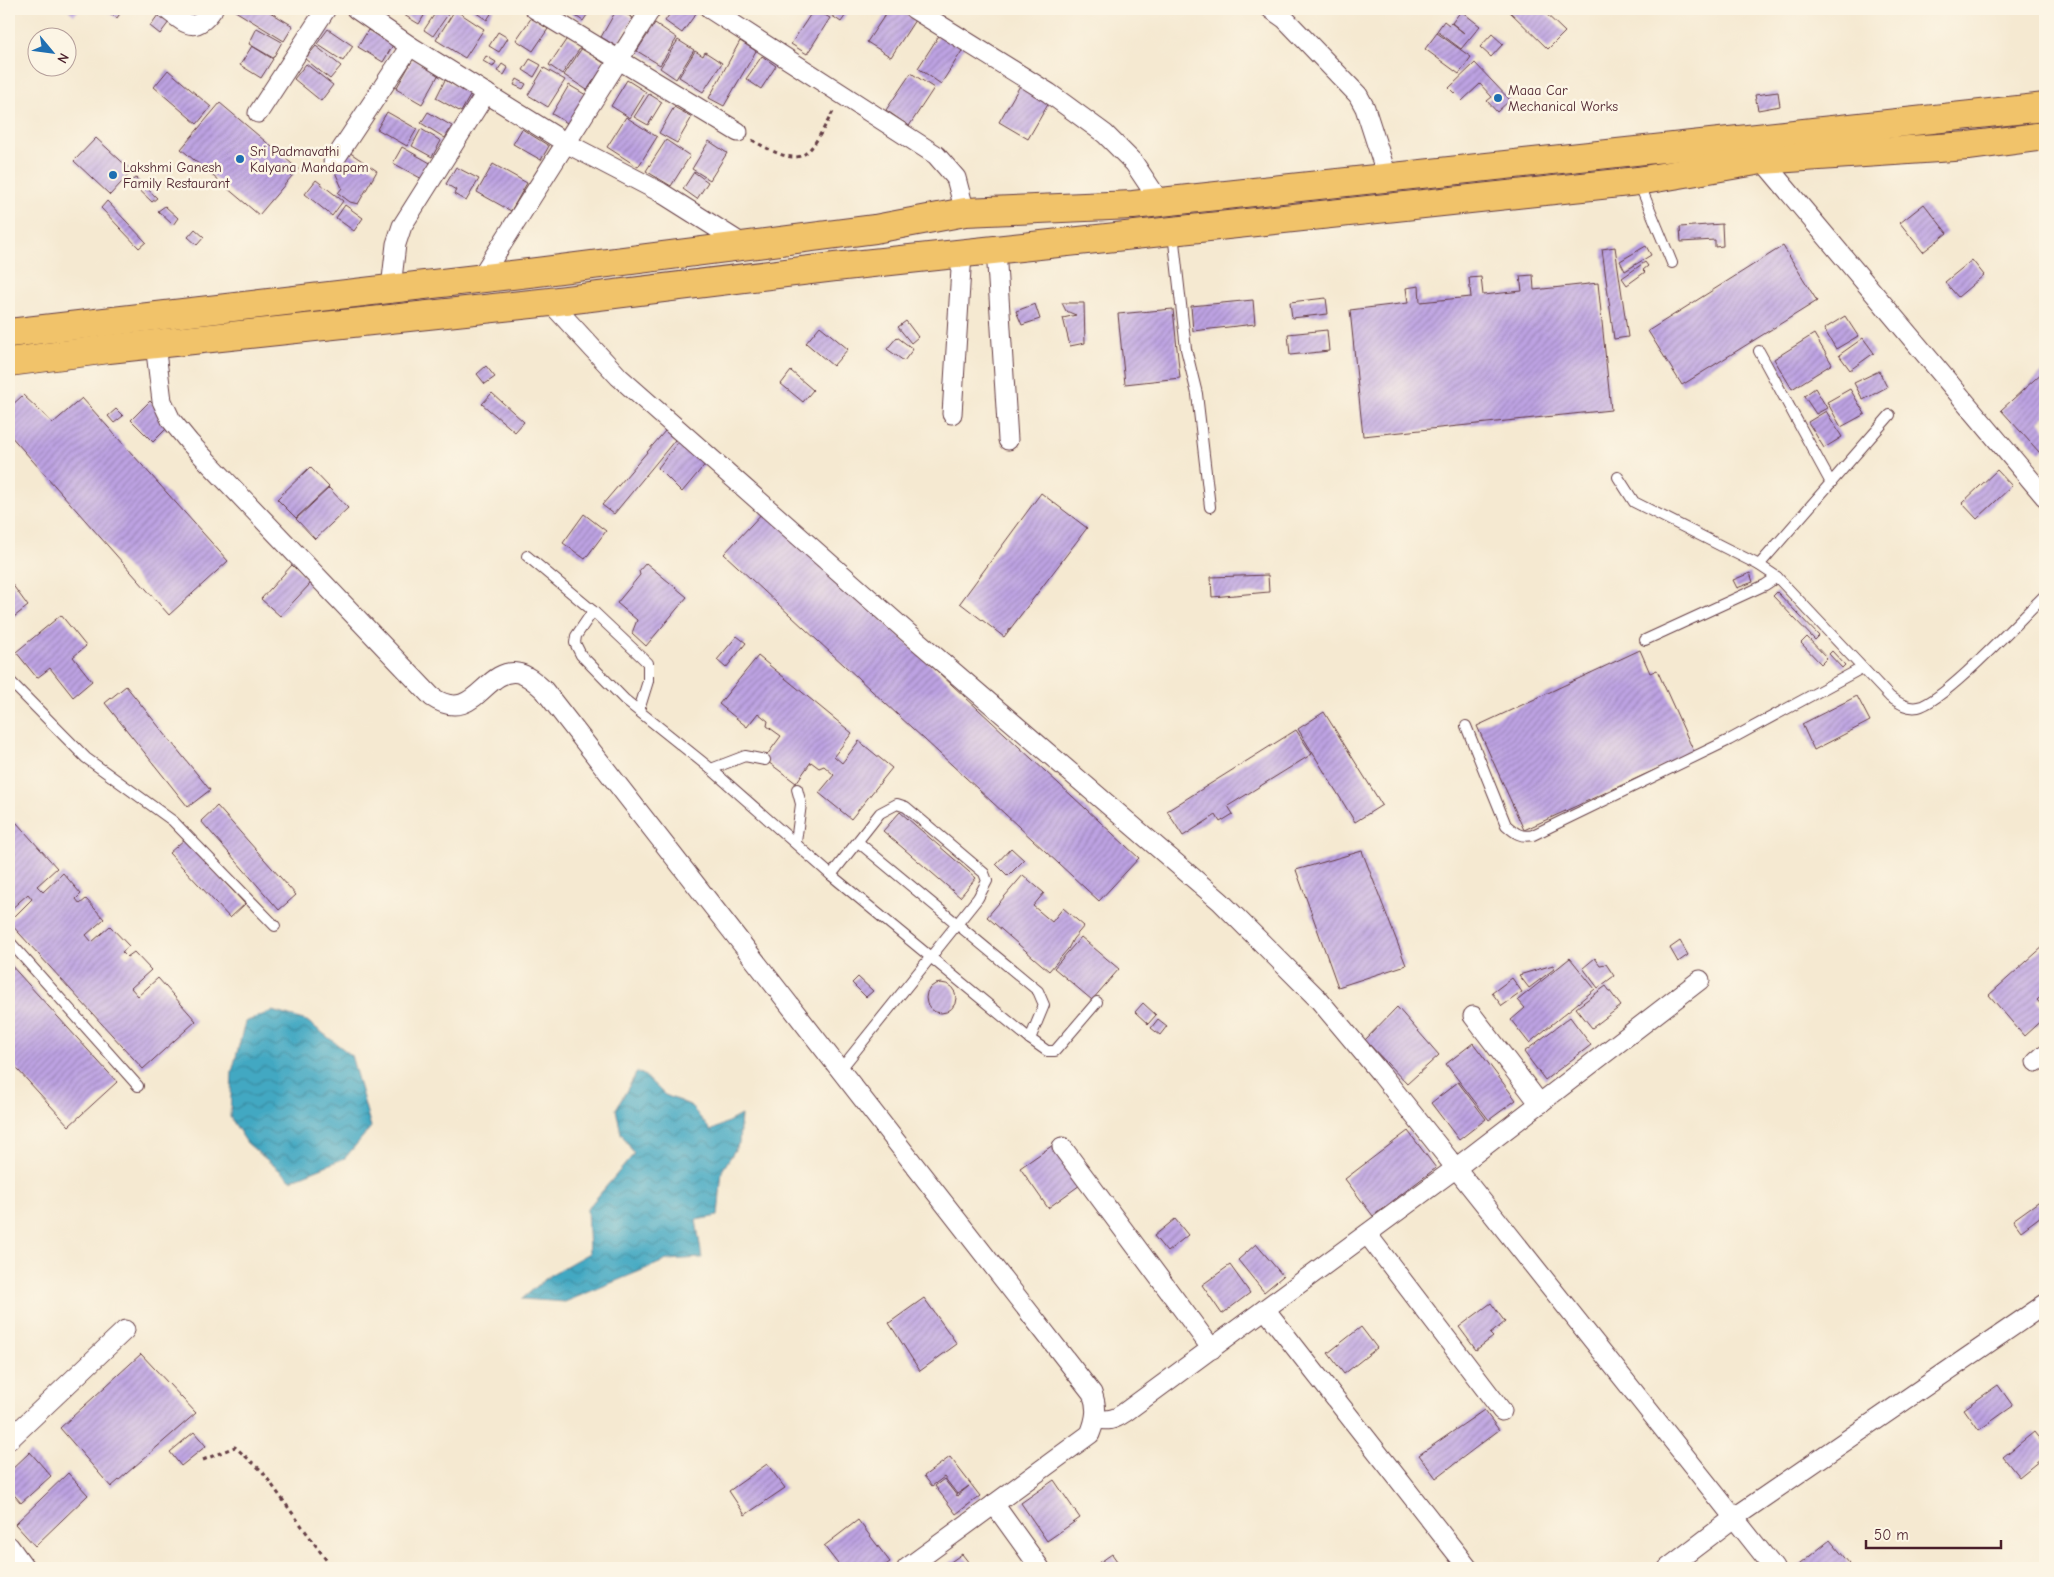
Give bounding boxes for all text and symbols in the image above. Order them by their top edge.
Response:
north arrow [28,28,78,78]
text: N [53,50,73,66]
place label: Maaa Car Mechanical Works [1508,82,1618,115]
marker: Maaa Car Mechanical Works [1492,92,1504,104]
place label: Sri Padmavathi Kalyana Mandapam [250,143,369,176]
marker: Sri Padmavathi Kalyana Mandapam [234,153,246,165]
place label: Lakshmi Ganesh Family Restaurant [123,159,231,192]
marker: Lakshmi Ganesh Family Restaurant [107,169,119,181]
scale bar [1866,1517,2002,1549]
text: 50 m [1874,1526,1909,1544]

